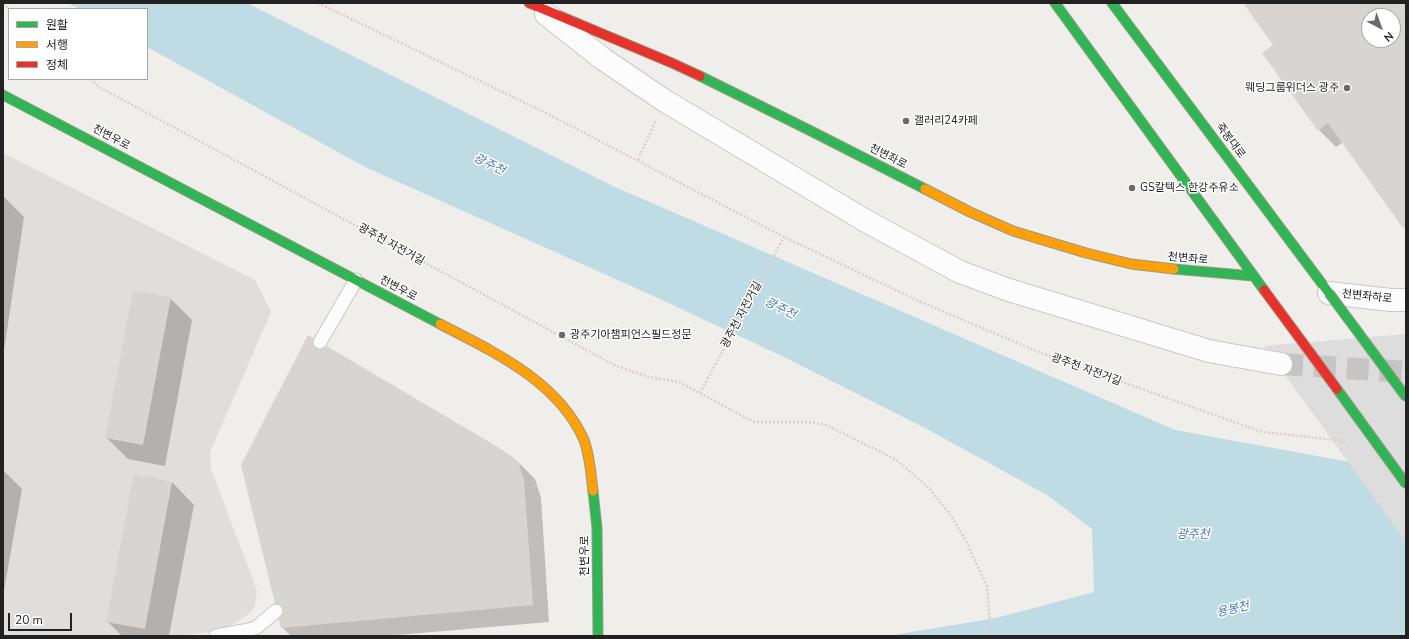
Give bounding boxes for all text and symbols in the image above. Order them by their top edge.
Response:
legend [8,8,148,80]
north arrow [1361,8,1401,48]
text: 원활 [46,17,68,33]
text: N [1381,28,1397,45]
text: 서행 [46,37,68,53]
text: 정체 [46,57,68,73]
place label: 웨딩그룹위더스 광주 [1245,81,1339,95]
marker: 웨딩그룹위더스 광주 [1342,83,1352,93]
place label: 갤러리24카페 [914,114,978,128]
marker: 갤러리24카페 [901,116,911,126]
street label: 죽봉대로 [1213,121,1247,161]
street label: 천변우로 [90,123,132,153]
street label: 천변좌로 [867,142,909,172]
water label: 광주천 [471,151,507,179]
place label: GS칼텍스 한강주유소 [1140,181,1239,195]
marker: GS칼텍스 한강주유소 [1127,183,1137,193]
street label: 광주천 자전거길 [356,221,426,269]
street label: 천변좌로 [1167,251,1209,267]
street label: 천변우로 [377,274,419,304]
street label: 광주천 자전거길 [719,279,765,351]
street label: 천변좌하로 [1341,288,1393,306]
water label: 광주천 [762,295,798,323]
place label: 광주기아챔피언스필드정문 [570,328,691,342]
marker: 광주기아챔피언스필드정문 [557,330,567,340]
street label: 광주천 자전거길 [1049,351,1123,389]
water label: 광주천 [1176,528,1210,542]
street label: 천변우로 [578,536,592,576]
water label: 용봉천 [1215,599,1251,621]
scale bar [10,605,74,631]
text: 20 m [15,612,43,628]

